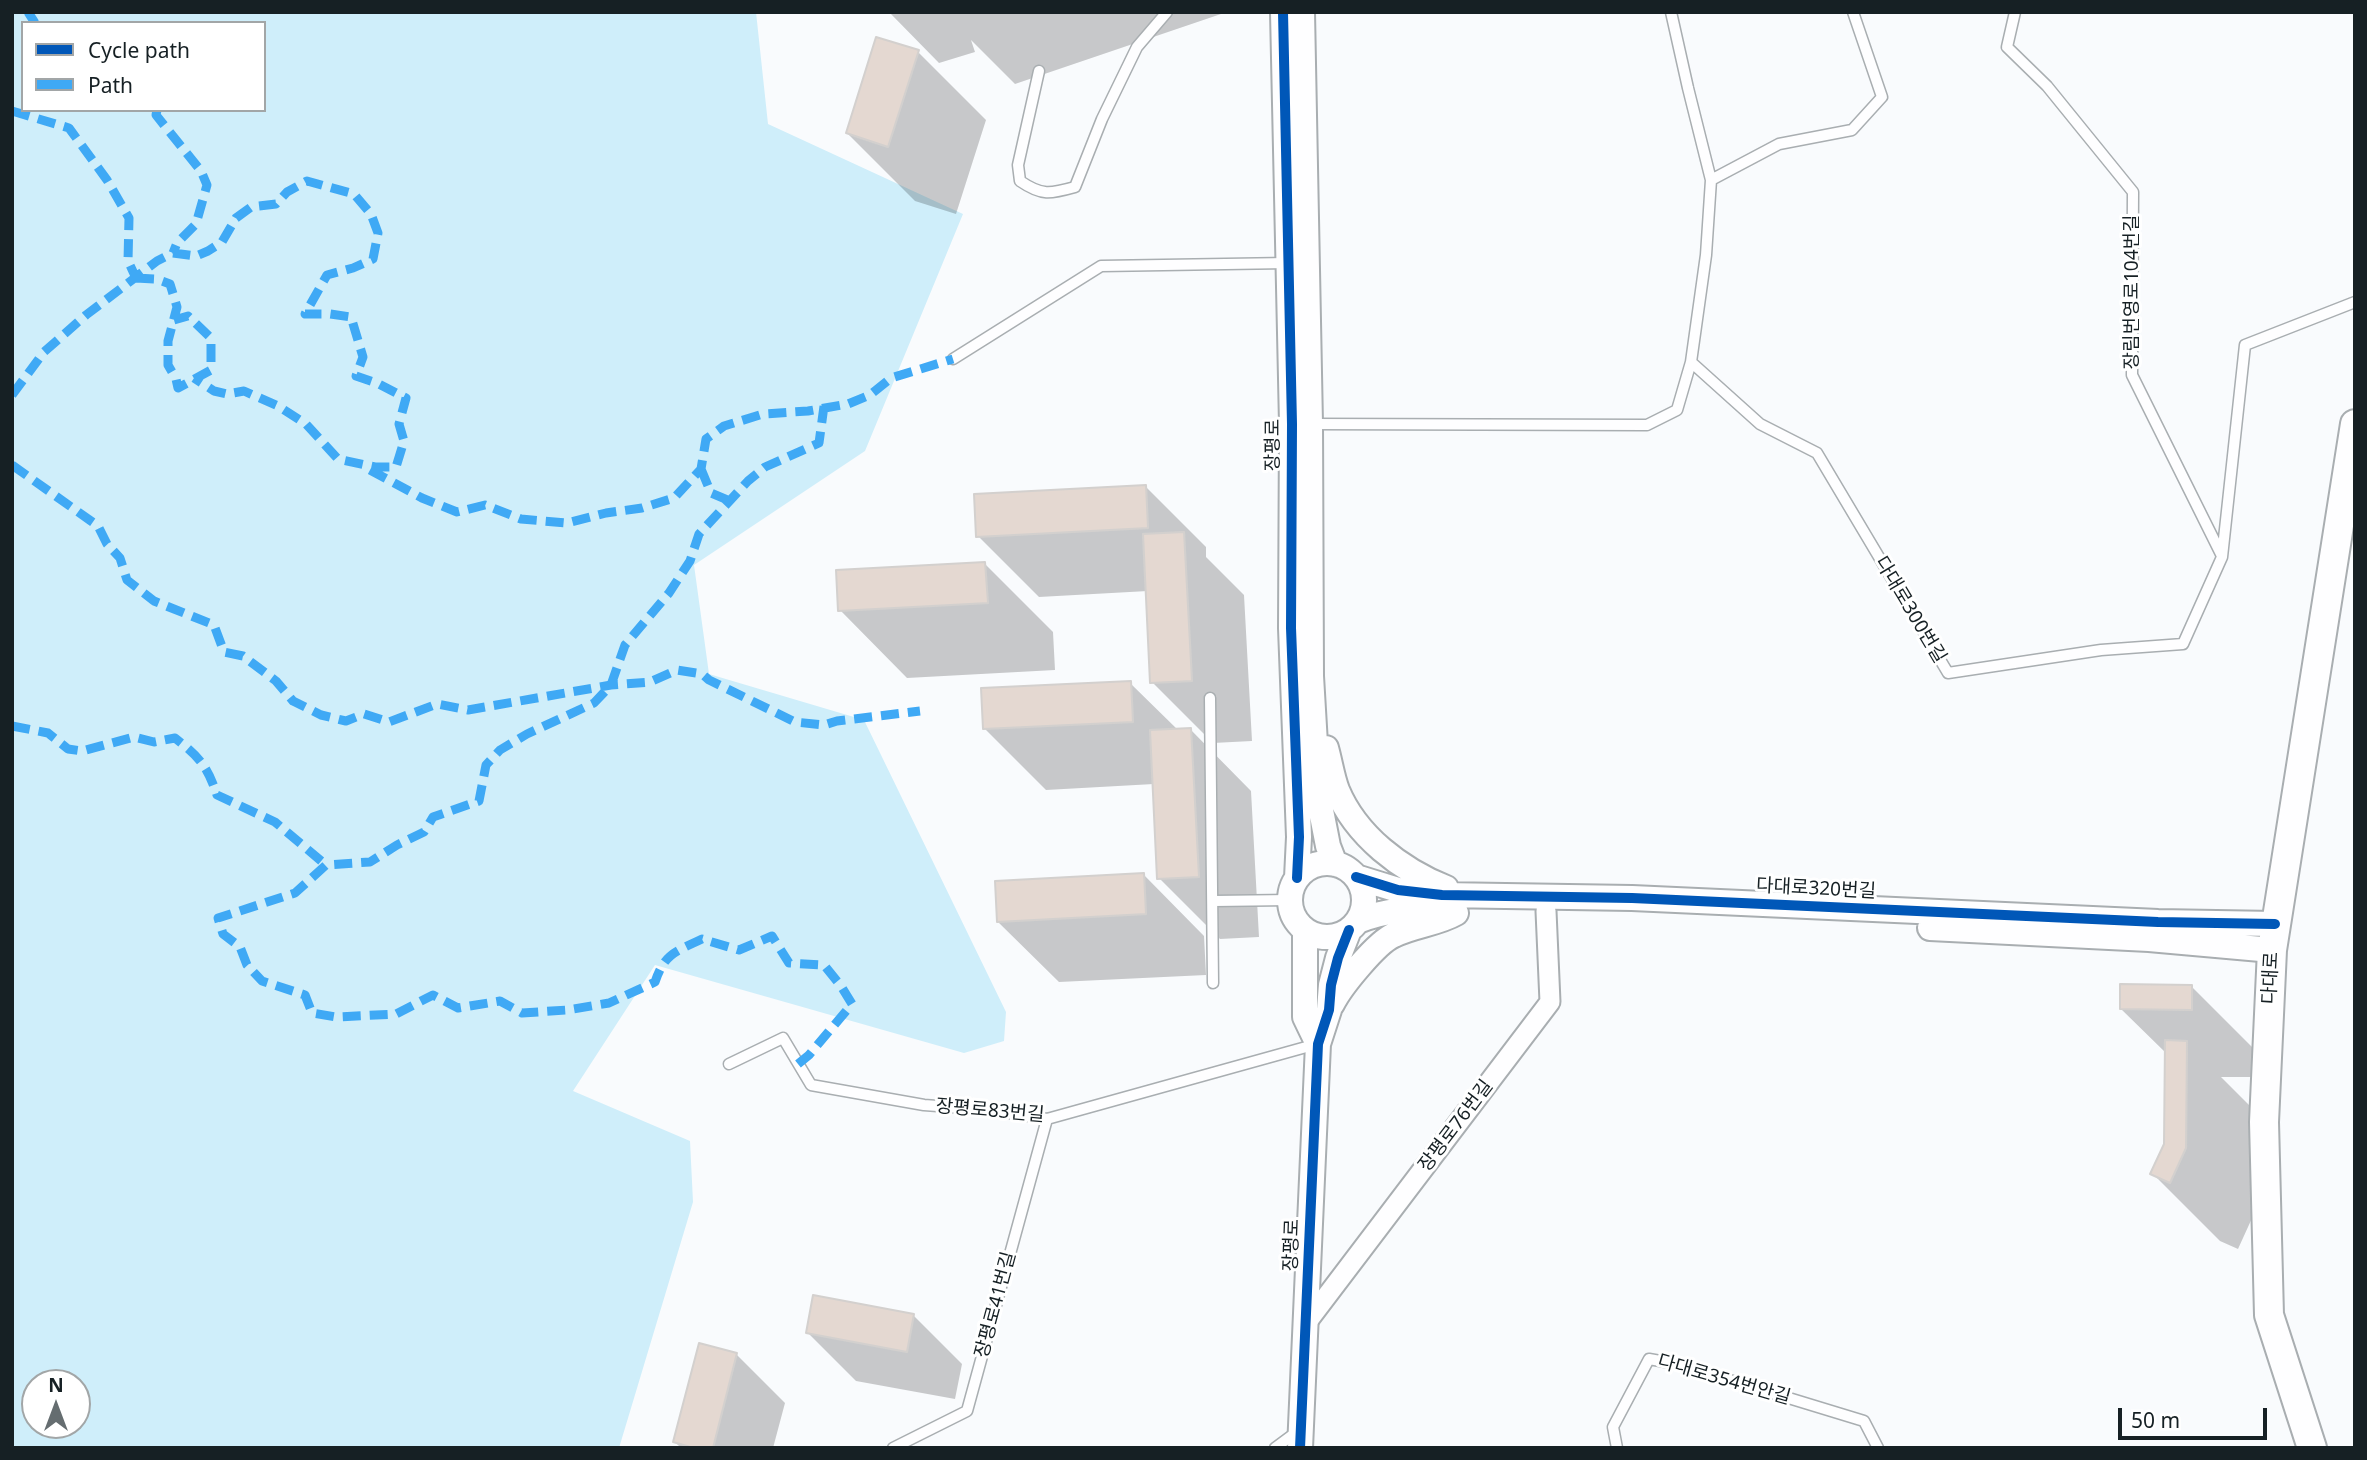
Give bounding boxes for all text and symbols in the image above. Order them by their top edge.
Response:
legend [21,21,266,112]
text: Cycle path [88,36,190,64]
text: Path [88,71,133,99]
street label: 장림번영로104번길 [2122,215,2144,369]
street label: 장평로 [1263,419,1285,471]
street label: 다대로300번길 [1869,553,1951,667]
street label: 다대로320번길 [1755,874,1877,904]
street label: 다대로 [2258,951,2284,1005]
street label: 장평로76번길 [1414,1076,1498,1176]
street label: 장평로83번길 [935,1095,1045,1127]
street label: 장평로 [1280,1218,1304,1272]
street label: 장평로41번길 [971,1249,1021,1361]
street label: 다대로354번안길 [1655,1350,1793,1410]
north arrow [21,1369,91,1439]
text: N [48,1372,64,1398]
scale bar [2122,1394,2271,1438]
text: 50 m [2131,1406,2180,1434]

